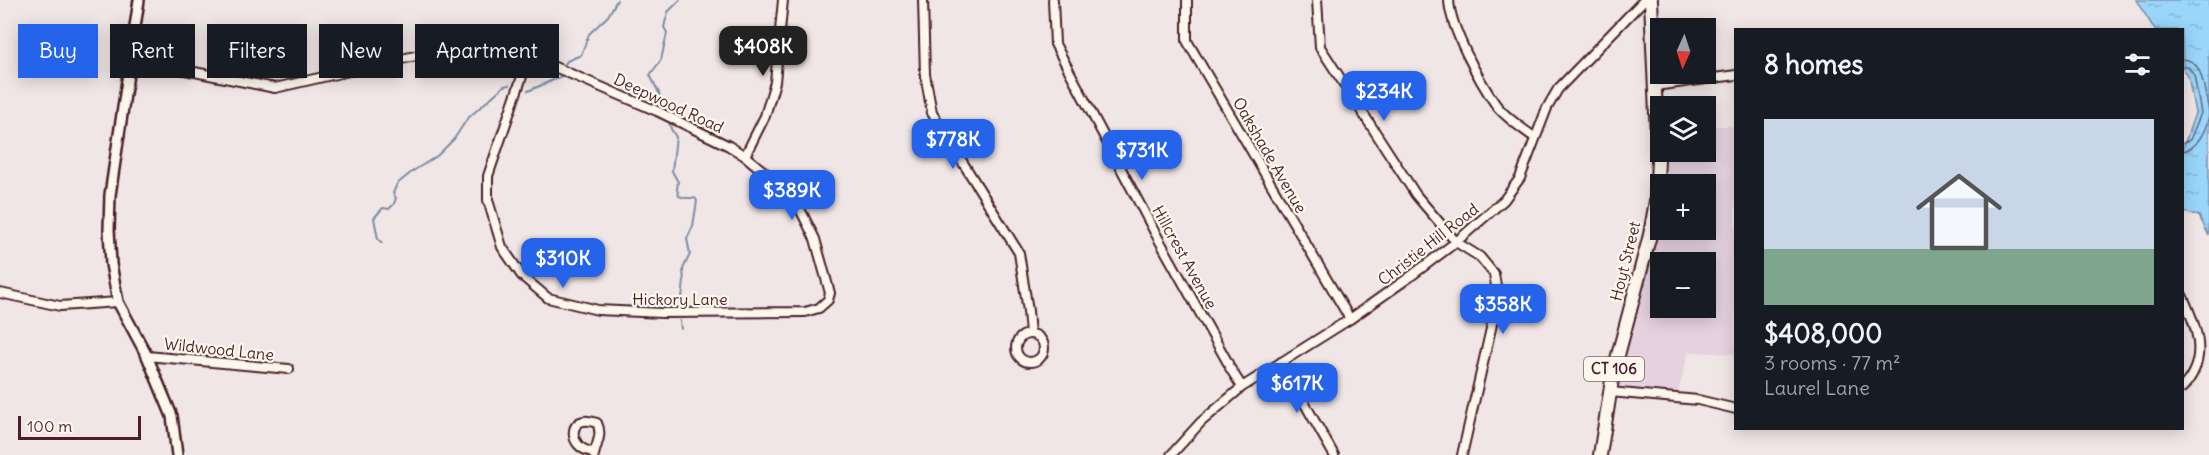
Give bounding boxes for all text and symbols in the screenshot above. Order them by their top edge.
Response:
north arrow [1650,18,1716,84]
map controls [1650,18,1716,318]
chip: Buy [18,24,98,78]
chip: Rent [110,24,195,78]
chip: Filters [207,24,307,78]
chip: New [319,24,403,78]
chip: Apartment [415,24,559,78]
pin: $408K [721,26,805,77]
text: $408K [733,33,793,58]
text: 8 homes [1764,48,1863,81]
icon: filters [2121,48,2154,81]
street label: Deepwood Road [611,69,727,137]
pin: $234K [1342,71,1426,122]
text: $234K [1355,78,1413,103]
street label: Oakshade Avenue [1229,93,1311,217]
button: layers [1650,96,1716,162]
pin: $778K [911,119,995,170]
text: $778K [926,126,980,151]
pin: $731K [1100,130,1184,181]
text: $731K [1116,137,1168,162]
icon: home [1905,158,2013,266]
pin: $389K [750,170,834,221]
button: + [1650,174,1716,240]
text: $389K [763,177,821,202]
street label: Christie Hill Road [1374,199,1482,289]
street label: Hillcrest Avenue [1148,202,1222,312]
street label: Hoyt Street [1605,218,1645,303]
pin: $310K [521,238,605,289]
text: $310K [535,245,591,270]
button: − [1650,252,1716,318]
pin: $358K [1461,284,1545,335]
street label: Hickory Lane [632,289,728,309]
text: $358K [1474,291,1532,316]
text: $408,000 [1764,317,1882,350]
street label: Wildwood Lane [163,333,275,365]
text: 3 rooms · 77 m² [1764,350,1901,375]
road number: CT 106 [1584,357,1644,381]
pin: $617K [1255,363,1339,414]
text: $617K [1271,370,1323,395]
text: Laurel Lane [1764,375,1870,400]
scale bar [18,413,141,440]
text: 100 m [27,416,72,436]

